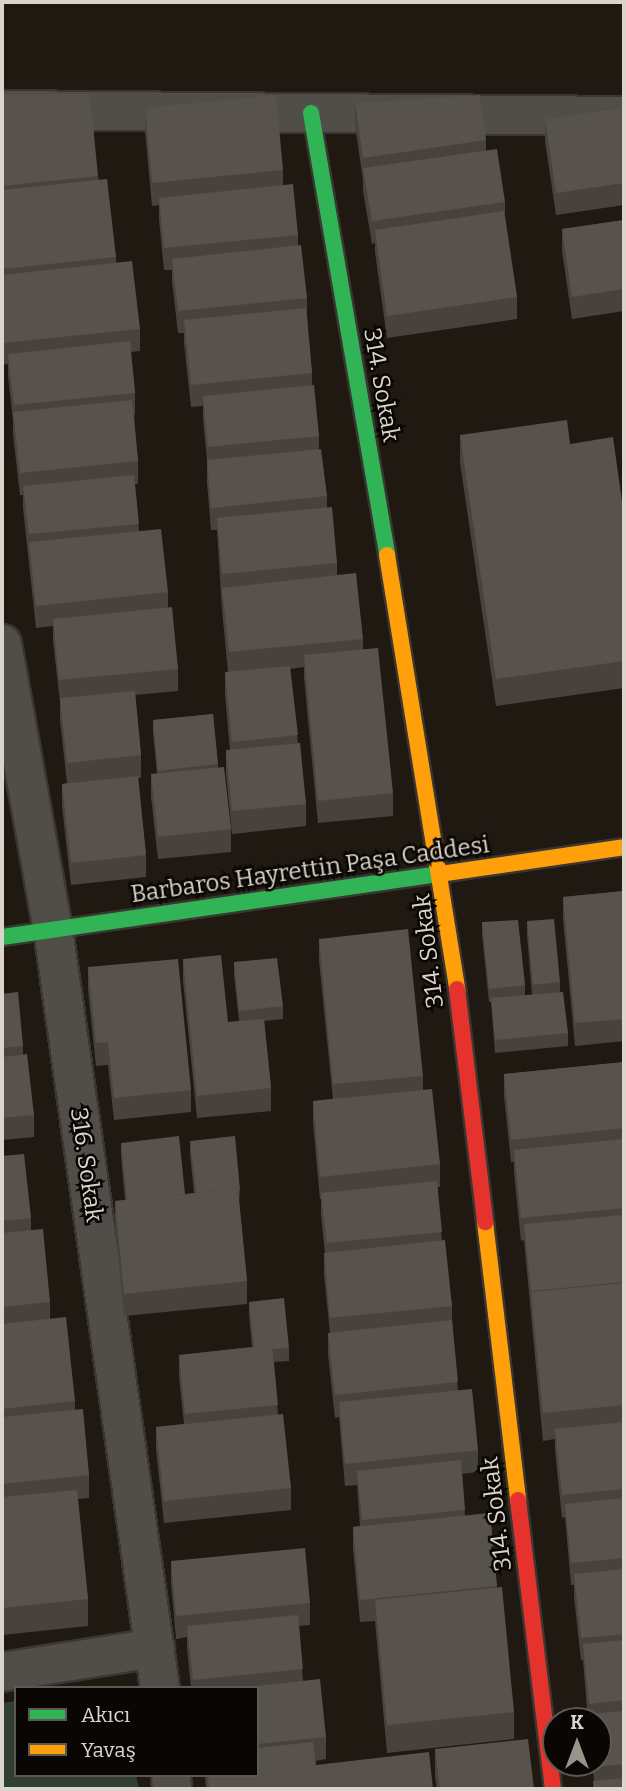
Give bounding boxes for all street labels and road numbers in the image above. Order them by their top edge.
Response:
street label: 314. Sokak [357,326,405,444]
street label: Barbaros Hayrettin Paşa Caddesi [129,831,491,909]
street label: 314. Sokak [408,892,450,1010]
street label: 316. Sokak [64,1106,108,1224]
street label: 314. Sokak [476,1455,518,1573]

